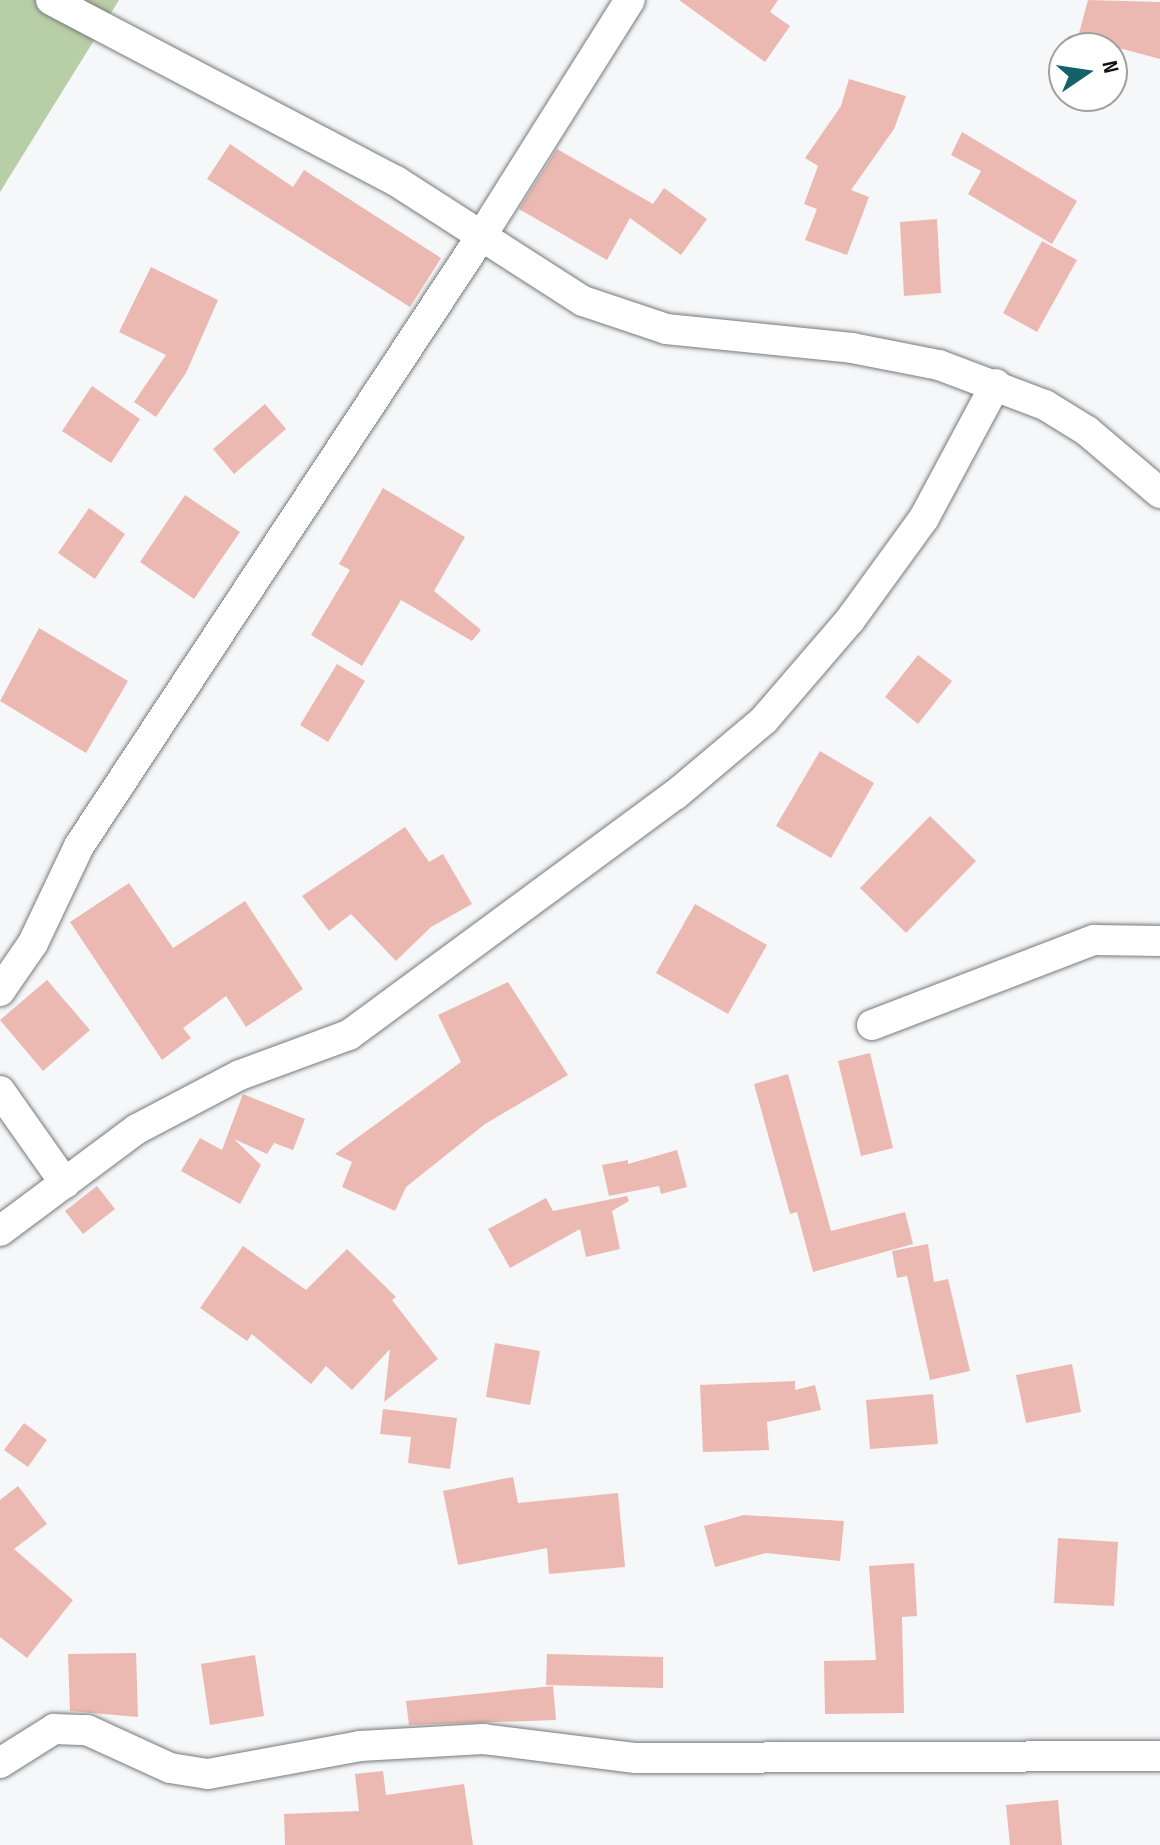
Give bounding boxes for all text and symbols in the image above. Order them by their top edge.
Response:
north arrow [1048,32,1128,112]
text: N [1095,58,1124,76]

